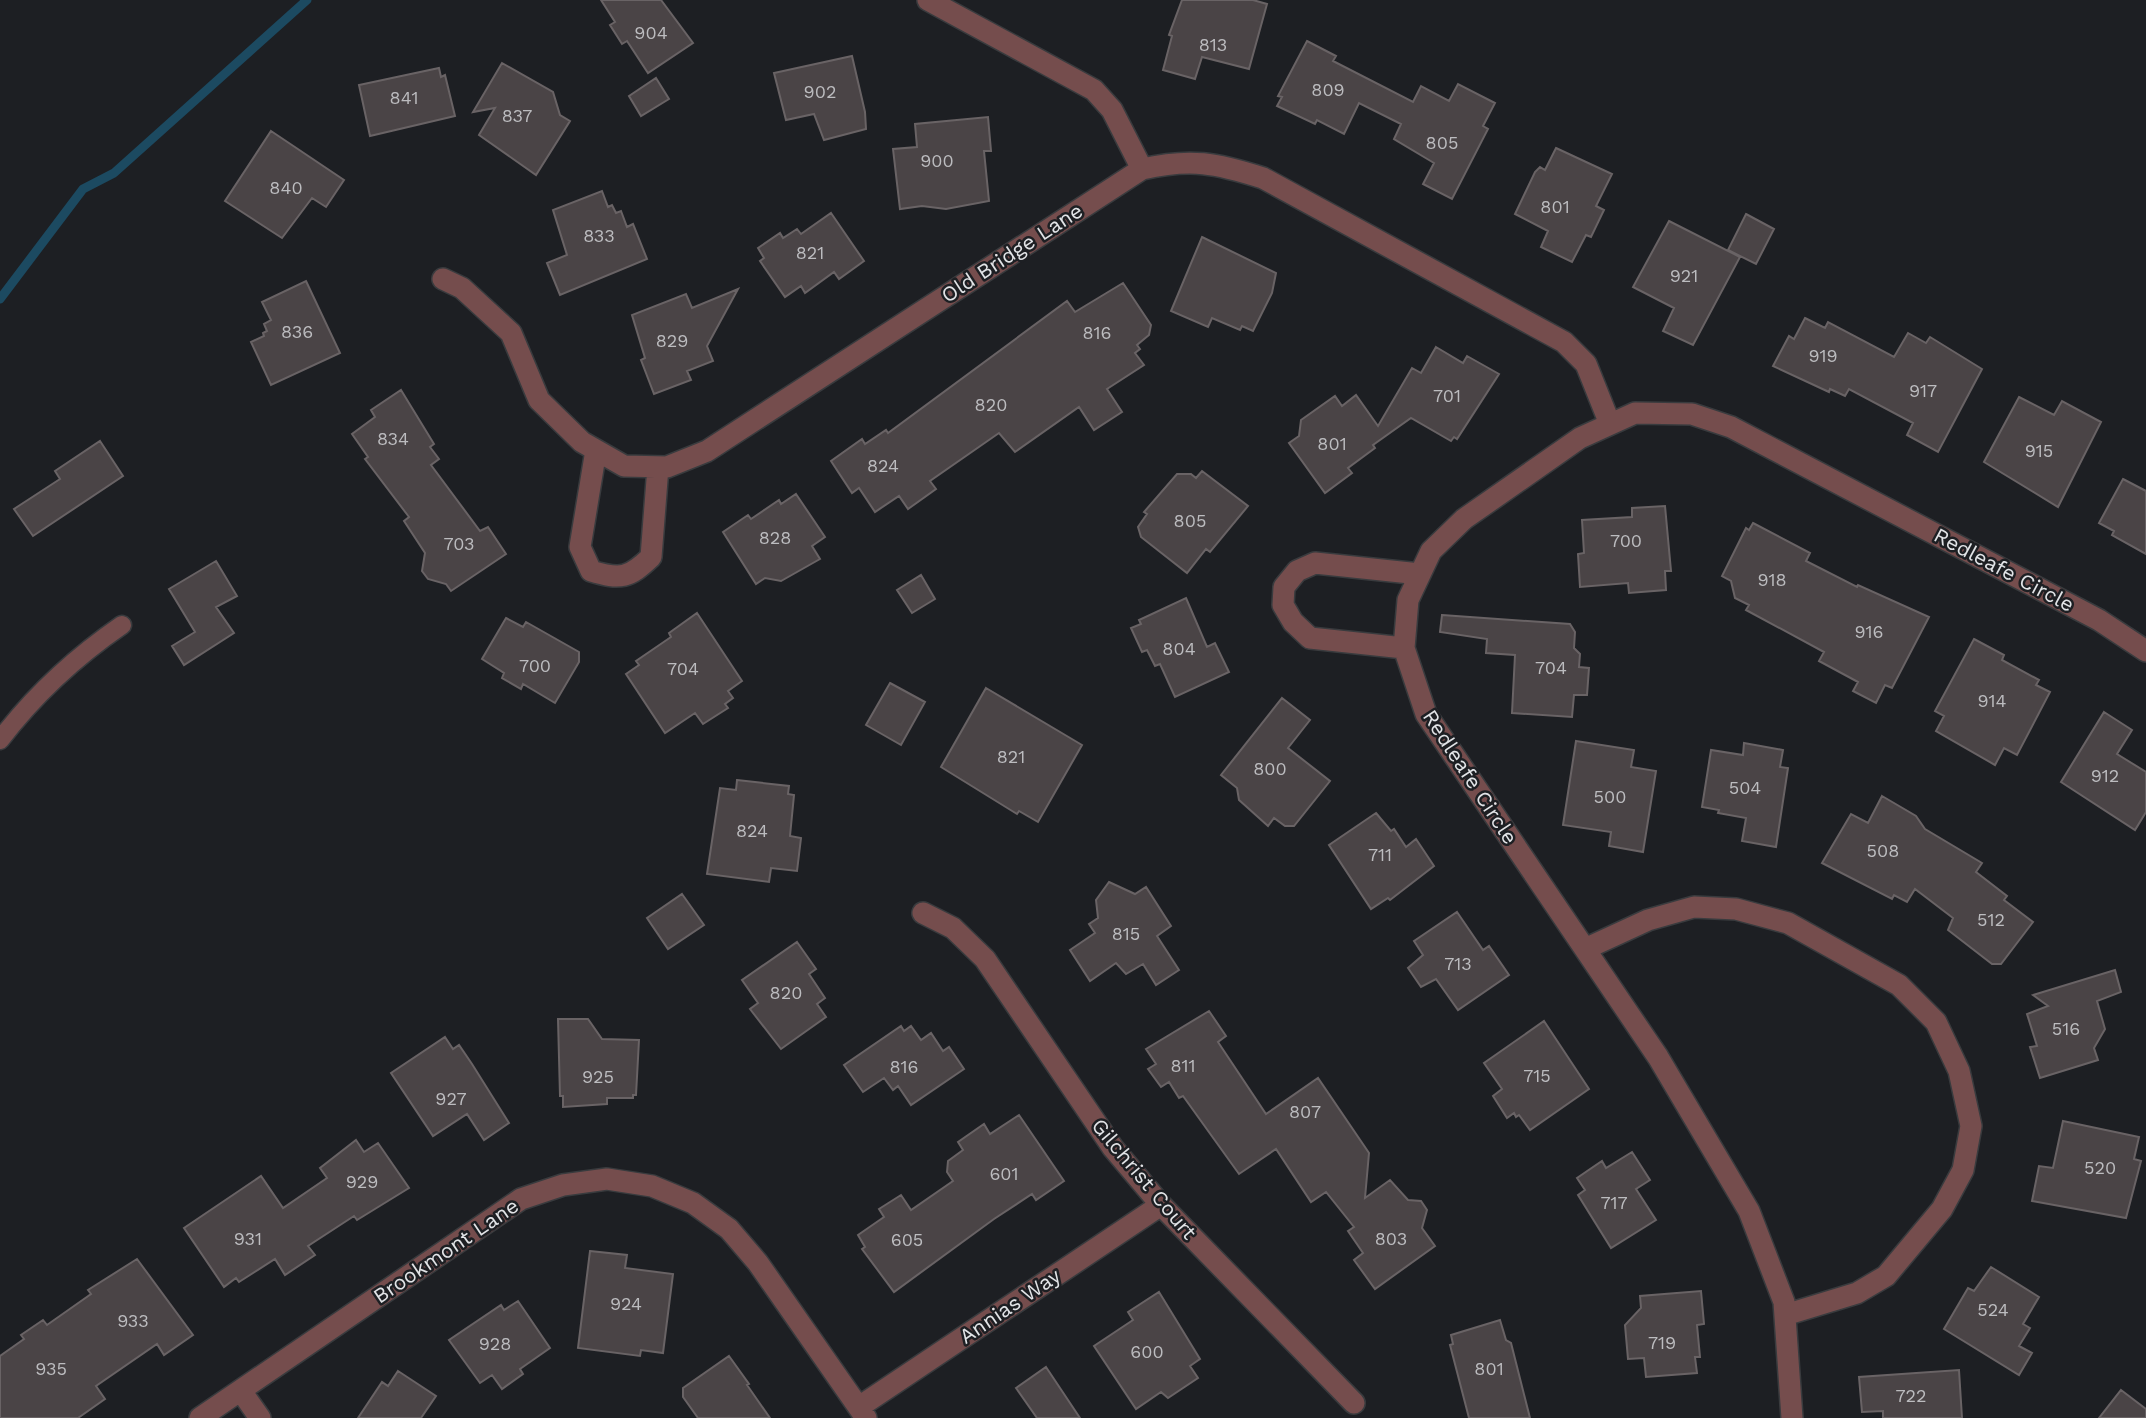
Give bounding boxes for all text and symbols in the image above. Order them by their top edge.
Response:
house number: 904 [634,22,668,43]
house number: 813 [1199,34,1227,55]
house number: 809 [1311,79,1345,100]
house number: 902 [804,81,836,102]
house number: 841 [390,87,418,108]
house number: 837 [502,105,532,126]
house number: 805 [1426,132,1458,153]
house number: 900 [920,150,954,171]
house number: 840 [269,177,303,198]
house number: 801 [1540,196,1570,217]
street label: Old Bridge Lane [936,198,1087,308]
house number: 833 [583,225,615,246]
house number: 821 [796,242,824,263]
house number: 921 [1670,265,1698,286]
house number: 836 [281,321,313,342]
house number: 816 [1082,322,1112,343]
house number: 829 [656,330,688,351]
house number: 919 [1808,345,1838,366]
house number: 917 [1909,380,1937,401]
house number: 701 [1433,385,1461,406]
house number: 820 [975,394,1007,415]
house number: 834 [377,428,409,449]
house number: 801 [1317,433,1347,454]
house number: 915 [2025,440,2053,461]
house number: 824 [867,455,899,476]
house number: 805 [1174,510,1206,531]
street label: Redleafe Circle [1930,522,2079,617]
house number: 828 [759,527,791,548]
house number: 700 [1610,530,1642,551]
house number: 703 [443,533,475,554]
house number: 918 [1757,569,1787,590]
house number: 916 [1854,621,1884,642]
house number: 804 [1162,638,1196,659]
house number: 700 [519,655,551,676]
house number: 704 [1535,657,1567,678]
house number: 704 [667,658,699,679]
house number: 914 [1977,690,2007,711]
street label: Redleafe Circle [1418,705,1523,849]
house number: 821 [997,746,1025,767]
house number: 800 [1253,758,1287,779]
house number: 912 [2091,765,2119,786]
house number: 504 [1729,777,1761,798]
house number: 500 [1594,786,1626,807]
house number: 824 [736,820,768,841]
house number: 508 [1867,840,1899,861]
house number: 711 [1368,844,1392,865]
house number: 512 [1977,909,2005,930]
house number: 815 [1112,923,1140,944]
house number: 713 [1444,953,1472,974]
house number: 820 [770,982,802,1003]
house number: 516 [2052,1018,2080,1039]
house number: 811 [1170,1055,1196,1076]
house number: 816 [889,1056,919,1077]
house number: 715 [1523,1065,1551,1086]
house number: 925 [582,1066,614,1087]
house number: 927 [435,1088,467,1109]
house number: 807 [1289,1101,1321,1122]
street label: Gilchrist Court [1087,1113,1202,1244]
house number: 520 [2084,1157,2116,1178]
house number: 601 [989,1163,1019,1184]
house number: 929 [346,1171,378,1192]
house number: 717 [1600,1192,1628,1213]
street label: Brookmont Lane [368,1193,523,1308]
house number: 931 [234,1228,262,1249]
house number: 803 [1375,1228,1407,1249]
house number: 605 [891,1229,923,1250]
street label: Annias Way [954,1263,1065,1349]
house number: 924 [610,1293,642,1314]
house number: 524 [1977,1299,2009,1320]
house number: 933 [117,1310,149,1331]
house number: 719 [1648,1332,1676,1353]
house number: 928 [479,1333,511,1354]
house number: 600 [1130,1341,1164,1362]
house number: 935 [35,1358,67,1379]
house number: 801 [1474,1358,1504,1379]
house number: 722 [1895,1385,1927,1406]

